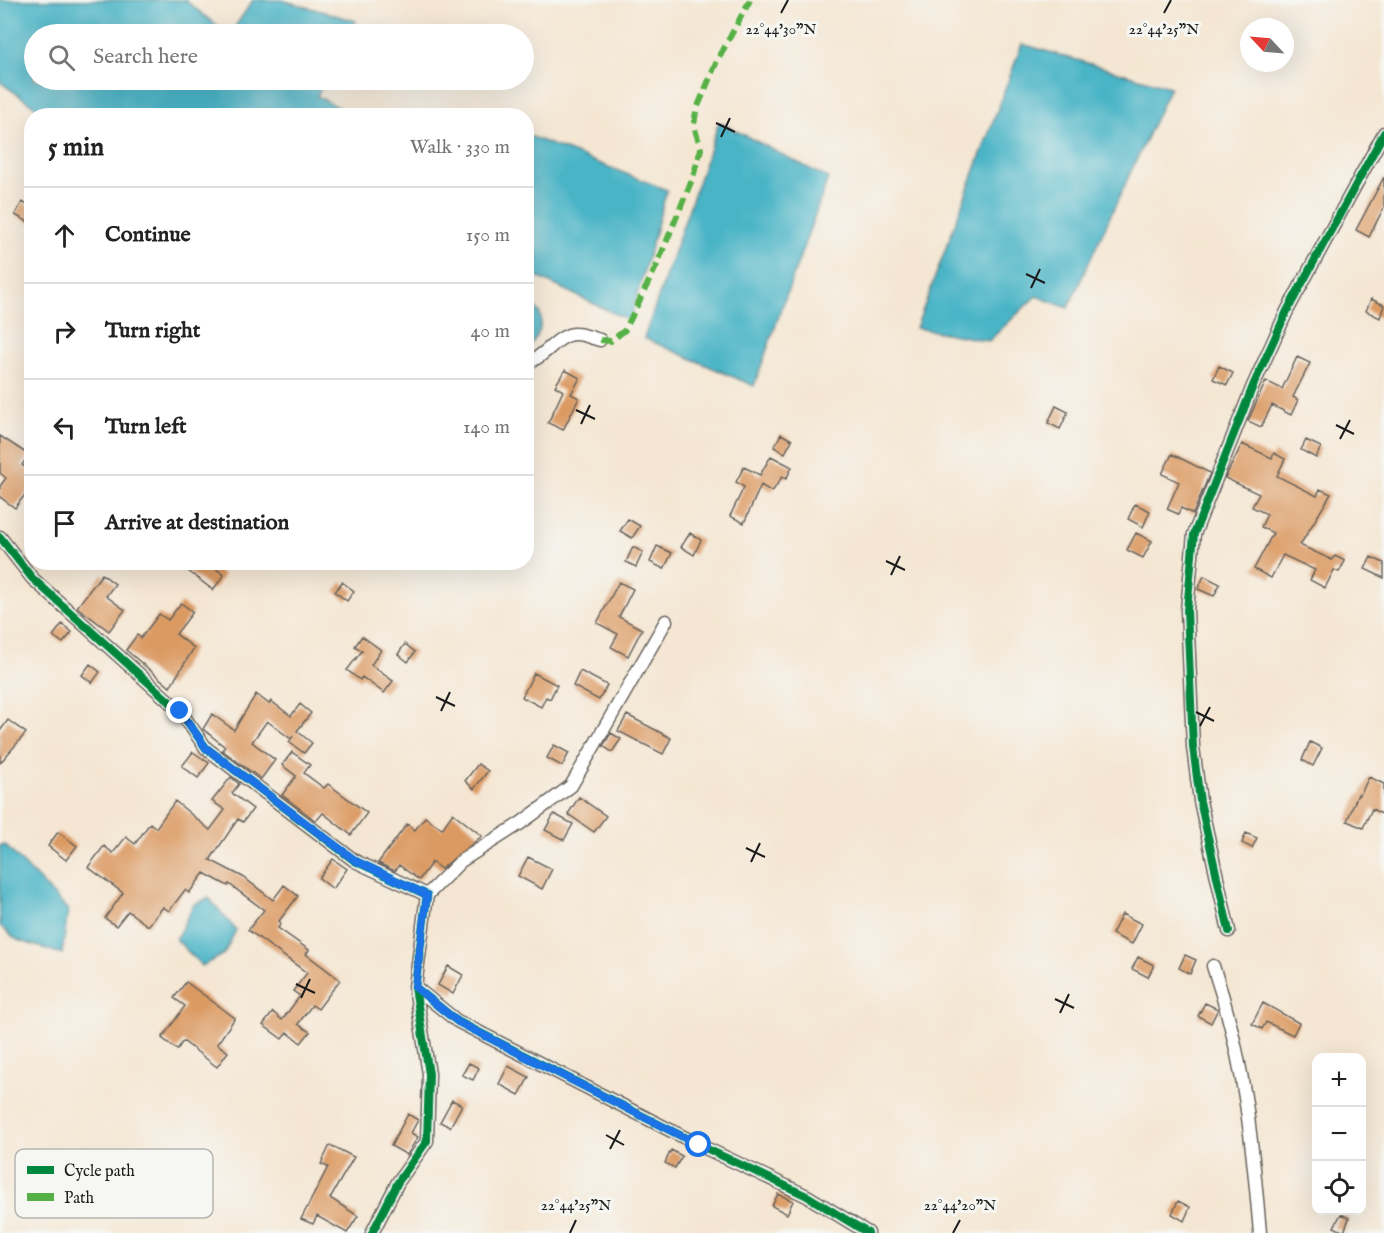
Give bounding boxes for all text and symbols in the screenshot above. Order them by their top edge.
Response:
north arrow [1240,18,1294,72]
text: 22°44'30"N [745,20,817,39]
text: 22°44'25"N [1129,20,1199,39]
search box [24,24,534,90]
icon: search [45,41,78,74]
text: Search here [93,43,198,71]
text: 5 min [48,131,104,164]
text: Walk · 330 m [410,135,510,160]
icon: ahead [48,219,81,252]
text: Continue [105,221,191,249]
text: 150 m [466,223,510,248]
icon: right [48,315,81,348]
text: Turn right [105,317,200,345]
text: 40 m [471,319,510,344]
icon: left [48,411,81,444]
text: Turn left [105,413,187,441]
text: 140 m [463,415,510,440]
icon: arrive [48,507,81,540]
text: Arrive at destination [105,509,289,537]
route end [166,697,192,723]
map controls [1312,1053,1366,1215]
button: + [1312,1053,1366,1107]
button: − [1312,1107,1366,1161]
route start [685,1131,711,1157]
legend [15,1149,213,1218]
button: locate [1312,1161,1366,1215]
text: Cycle path [64,1162,135,1182]
text: Path [64,1189,95,1209]
text: 22°44'25"N [541,1196,611,1215]
text: 22°44'20"N [924,1196,996,1215]

